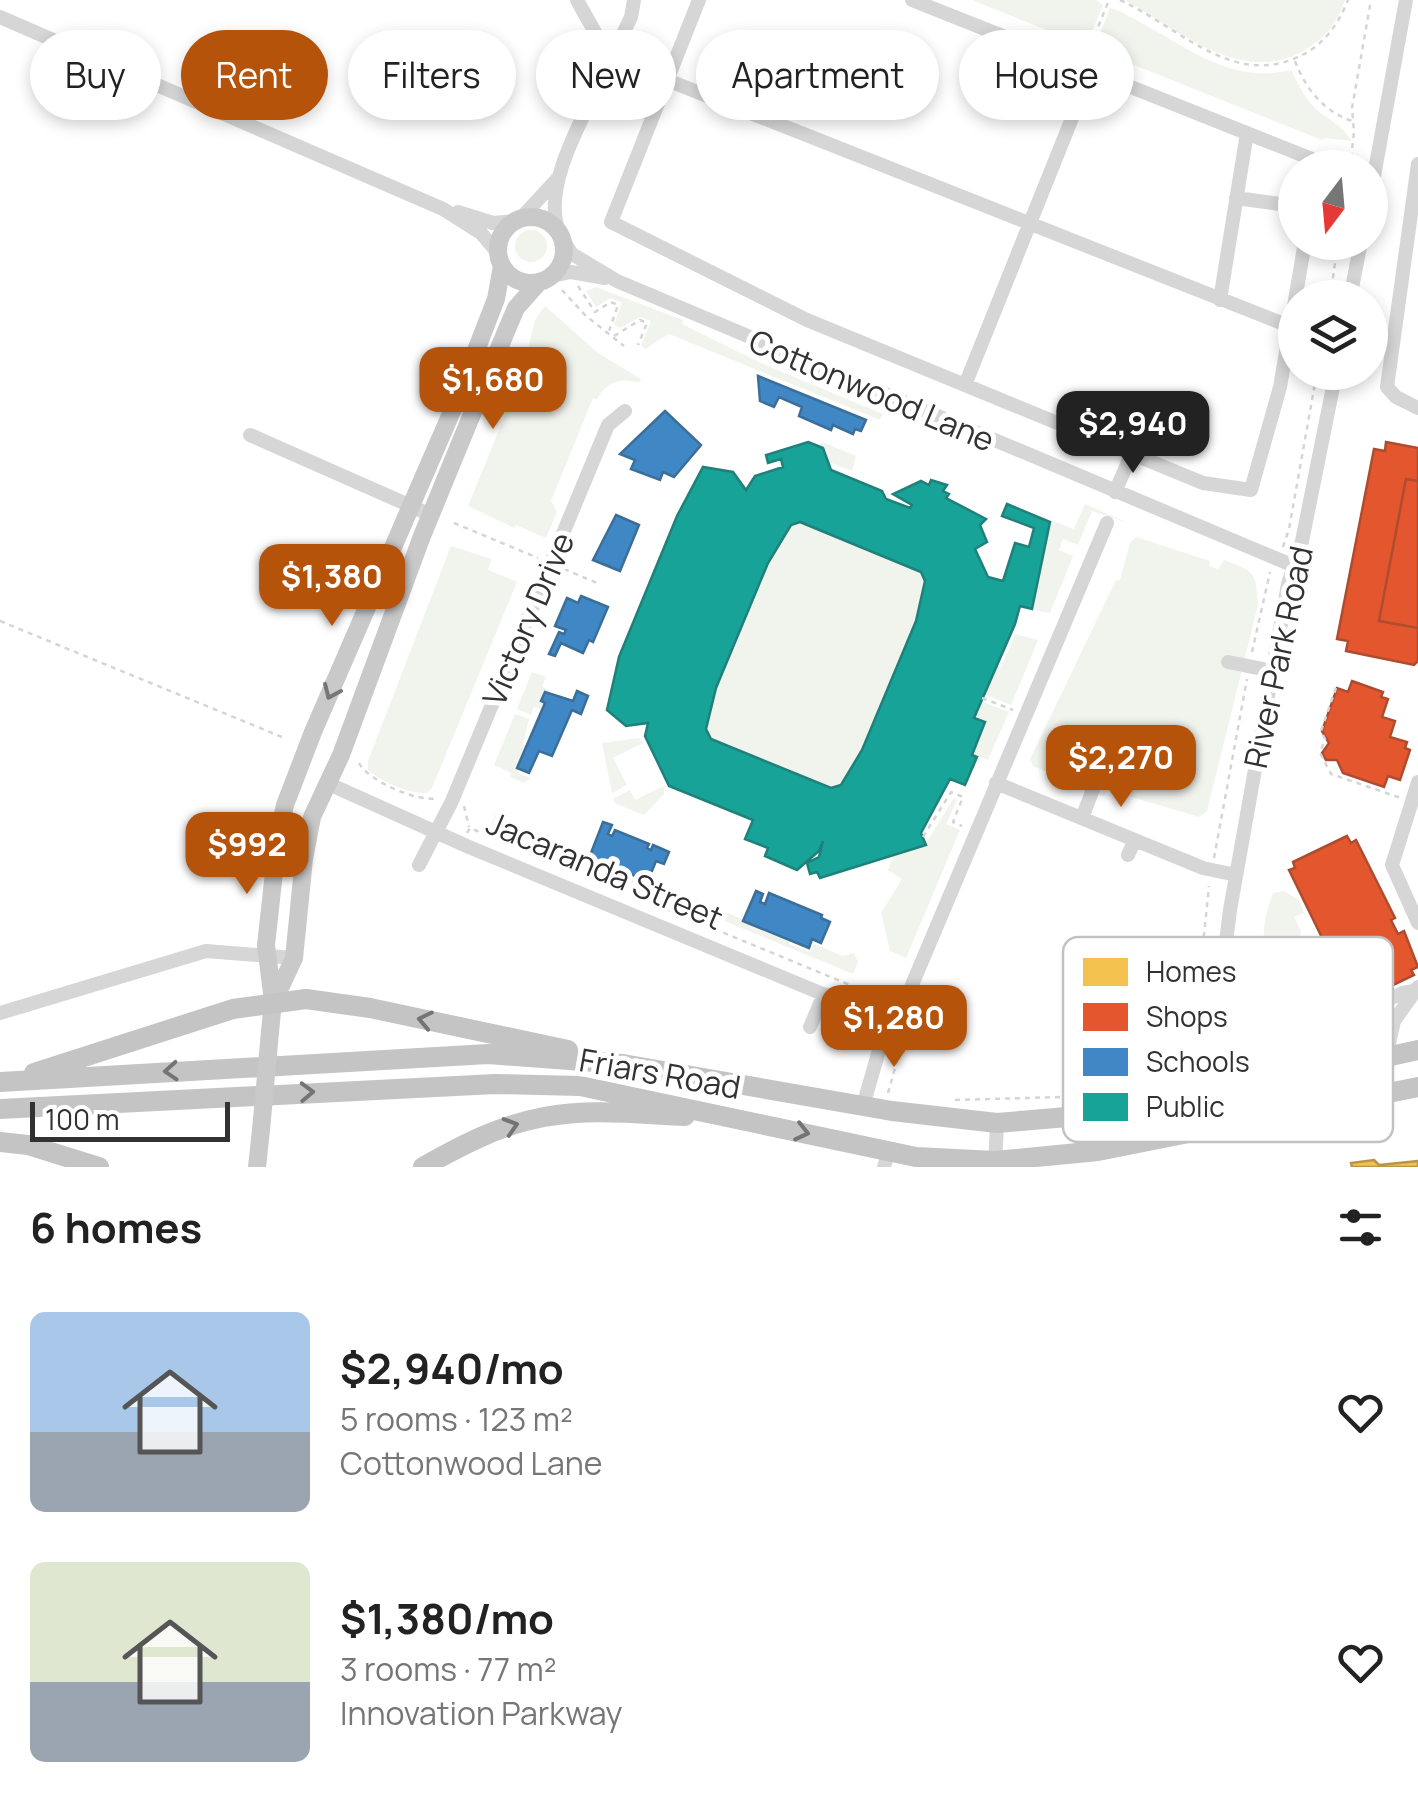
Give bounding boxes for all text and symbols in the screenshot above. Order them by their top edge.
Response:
chip: Buy [30,30,161,120]
chip: Rent [181,30,328,120]
chip: Filters [348,30,516,120]
chip: New [536,30,676,120]
chip: Apartment [696,30,939,120]
chip: House [959,30,1134,120]
north arrow [1278,150,1388,260]
map controls [1278,150,1388,390]
button: layers [1278,280,1388,390]
street label: Cottonwood Lane [743,318,1001,462]
pin: $1,680 [412,347,574,432]
text: $1,680 [441,357,545,401]
pin: $2,940 [1052,391,1214,476]
text: $2,940 [1078,401,1188,445]
street label: Victory Drive [472,526,584,712]
street label: River Park Road [1233,542,1323,772]
pin: $1,380 [251,544,413,629]
text: $1,380 [281,554,383,598]
one-way arrow [323,682,343,700]
pin: $2,270 [1040,725,1202,810]
text: $2,270 [1068,735,1174,779]
street label: Jacaranda Street [480,800,730,940]
pin: $992 [188,812,306,897]
text: $992 [208,822,286,866]
legend [1063,937,1393,1142]
text: Homes [1146,952,1236,990]
pin: $1,280 [813,985,975,1070]
text: $1,280 [843,995,945,1039]
text: Shops [1146,997,1228,1035]
one-way arrow [417,1010,434,1031]
street label: Friars Road [576,1037,744,1109]
text: Schools [1146,1042,1250,1080]
one-way arrow [163,1060,179,1081]
one-way arrow [299,1082,315,1103]
text: Public [1146,1087,1225,1125]
scale bar [30,1097,230,1142]
text: 100 m [45,1100,119,1138]
one-way arrow [501,1117,518,1138]
one-way arrow [793,1121,810,1142]
text: 6 homes [30,1198,202,1256]
icon: filters [1333,1200,1388,1255]
text: $2,940/mo [340,1339,564,1397]
icon: home [110,1352,230,1472]
icon: heart [1333,1385,1388,1440]
text: 5 rooms · 123 m² [340,1397,573,1441]
text: Cottonwood Lane [340,1441,602,1485]
text: $1,380/mo [340,1589,554,1647]
icon: home [110,1602,230,1722]
icon: heart [1333,1635,1388,1690]
text: 3 rooms · 77 m² [340,1647,556,1691]
text: Innovation Parkway [340,1691,622,1735]

